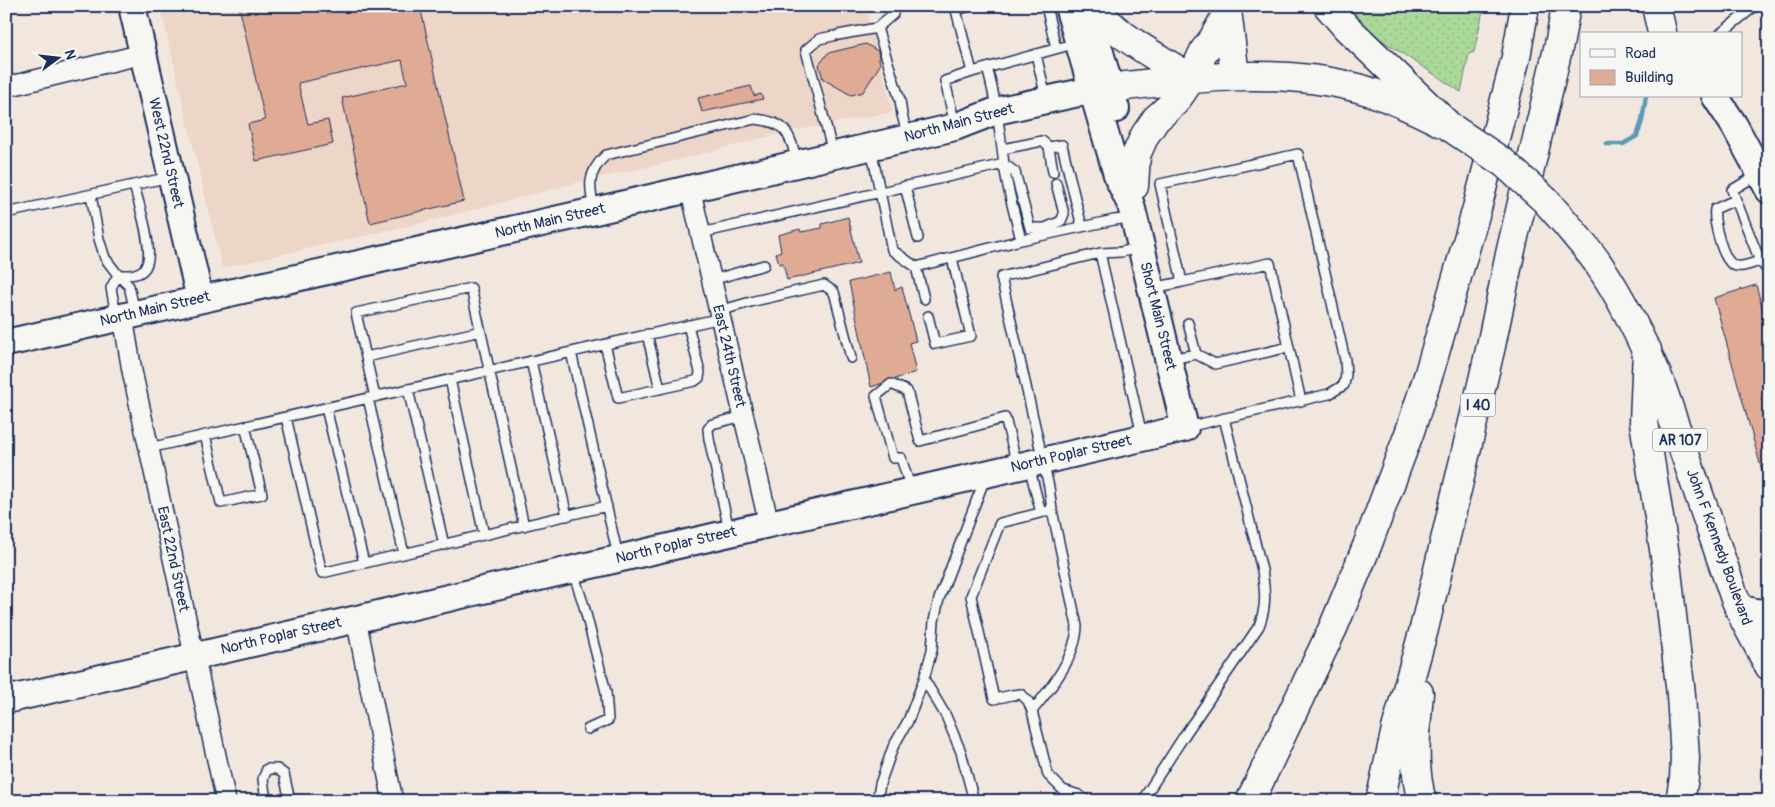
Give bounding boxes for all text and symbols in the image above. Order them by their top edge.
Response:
north arrow [32,32,82,82]
legend [1580,32,1742,98]
text: Road [1625,44,1656,63]
text: N [61,48,80,62]
text: Building [1625,68,1673,87]
street label: West 22nd Street [144,96,188,211]
street label: North Main Street [902,99,1017,147]
street label: North Main Street [493,199,608,243]
street label: Short Main Street [1135,260,1181,373]
street label: North Main Street [98,287,213,331]
street label: East 24th Street [708,303,750,410]
road number: I 40 [1460,394,1496,416]
road number: AR 107 [1652,428,1708,452]
street label: North Poplar Street [1009,431,1134,477]
street label: John F Kennedy Boulevard [1682,466,1756,628]
street label: East 22nd Street [153,505,194,614]
street label: North Poplar Street [614,522,739,568]
street label: North Poplar Street [219,613,344,659]

